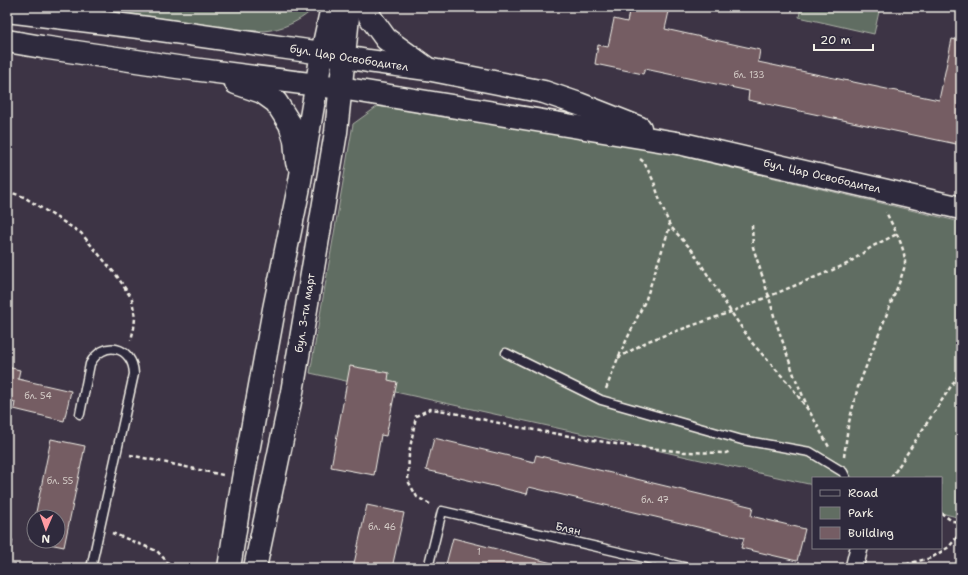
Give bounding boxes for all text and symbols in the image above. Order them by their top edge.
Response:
scale bar [814,26,873,52]
text: 20 m [820,32,851,48]
street label: бул. Цар Освободител [289,41,409,75]
house number: бл. 133 [733,69,765,81]
street label: бул. Цар Освободител [762,155,882,197]
street label: бул. 3-ти март [291,272,319,354]
house number: бл. 54 [24,390,52,402]
house number: бл. 55 [47,475,73,487]
legend [812,477,942,549]
text: Road [848,485,879,501]
house number: бл. 47 [641,494,669,506]
text: Park [848,505,874,521]
north arrow [26,509,66,549]
street label: Блян [554,519,582,539]
house number: бл. 46 [368,521,396,533]
text: Building [848,525,894,541]
text: N [41,531,50,546]
house number: 1 [477,546,481,558]

